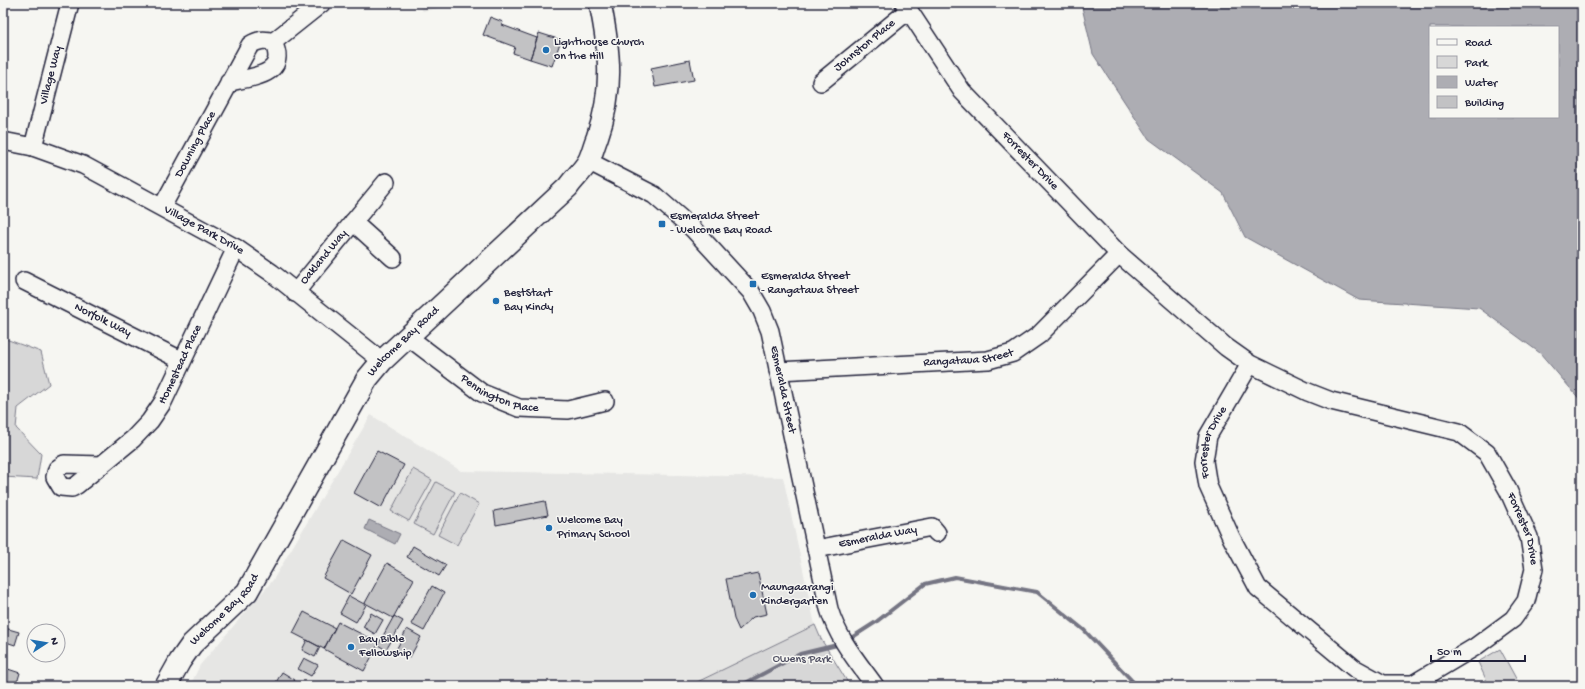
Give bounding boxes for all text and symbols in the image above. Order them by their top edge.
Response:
street label: Johnston Place [832,16,899,75]
legend [1429,26,1559,118]
place label: Lighthouse Church on the Hill [554,36,645,64]
text: Road [1465,37,1492,51]
street label: Village Way [37,44,66,107]
marker: Lighthouse Church on the Hill [541,45,551,55]
text: Park [1464,57,1490,71]
text: Water [1465,77,1499,91]
text: Building [1464,97,1504,111]
street label: Downing Place [172,108,220,181]
street label: Forrester Drive [998,128,1062,194]
street label: Village Park Drive [160,203,247,259]
place label: Esmeralda Street - Welcome Bay Road [670,210,772,238]
marker: Esmeralda Street - Welcome Bay Road [657,219,667,229]
street label: Oakland Way [298,227,351,288]
place label: Esmeralda Street - Rangataua Street [761,270,860,298]
marker: Esmeralda Street - Rangataua Street [748,279,758,289]
place label: BestStart Bay Kindy [503,287,553,315]
marker: BestStart Bay Kindy [491,296,501,306]
street label: Norfolk Way [72,300,133,341]
street label: Welcome Bay Road [365,303,443,380]
street label: Homestead Place [156,322,206,407]
street label: Esmeralda Street [766,345,799,436]
street label: Rangataua Street [923,346,1016,370]
street label: Pennington Place [456,371,540,416]
street label: Forrester Drive [1197,403,1231,481]
street label: Forrester Drive [1503,490,1540,567]
place label: Welcome Bay Primary School [556,514,630,542]
marker: Welcome Bay Primary School [544,523,554,533]
street label: Esmeralda Way [838,523,918,552]
street label: Welcome Bay Road [187,571,263,649]
place label: Maungaarangi Kindergarten [761,581,834,609]
marker: Maungaarangi Kindergarten [748,590,758,600]
north arrow [26,623,66,663]
place label: Bay Bible Fellowship [358,633,412,661]
text: N [47,637,60,646]
scale bar [1431,637,1525,663]
marker: Bay Bible Fellowship [346,642,356,652]
text: 50 m [1437,646,1462,660]
park label: Owens Park [773,653,833,667]

